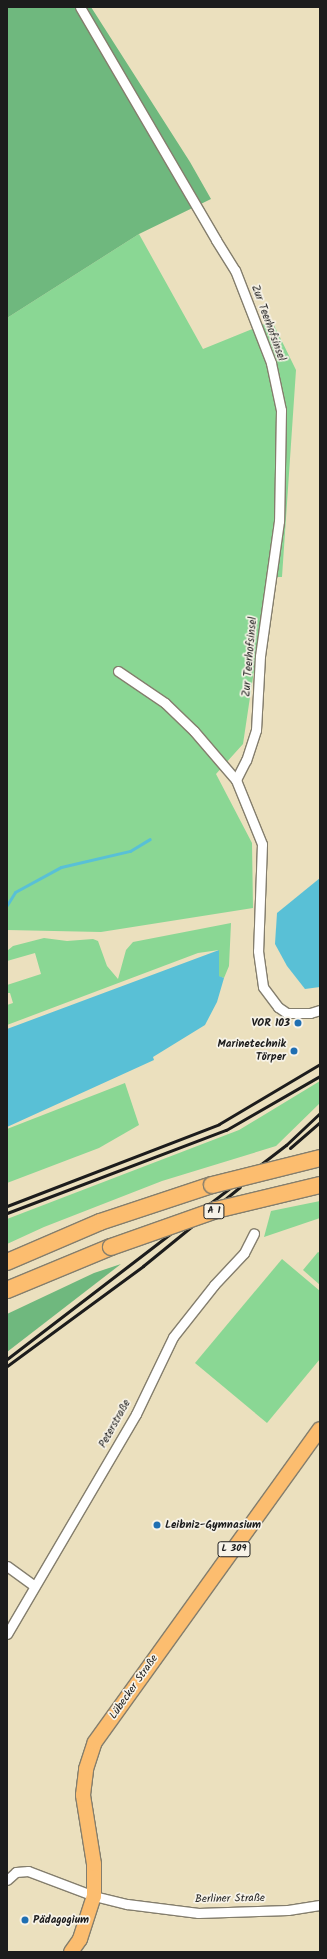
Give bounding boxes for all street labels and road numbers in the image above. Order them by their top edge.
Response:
street label: Zur Teerhofsinsel [248,283,288,363]
street label: Zur Teerhofsinsel [240,617,260,697]
road number: A 1 [203,1203,225,1219]
street label: Peterstraße [96,1398,134,1450]
road number: L 309 [217,1541,251,1557]
street label: Lübecker Straße [107,1652,161,1722]
street label: Berliner Straße [195,1892,265,1906]

